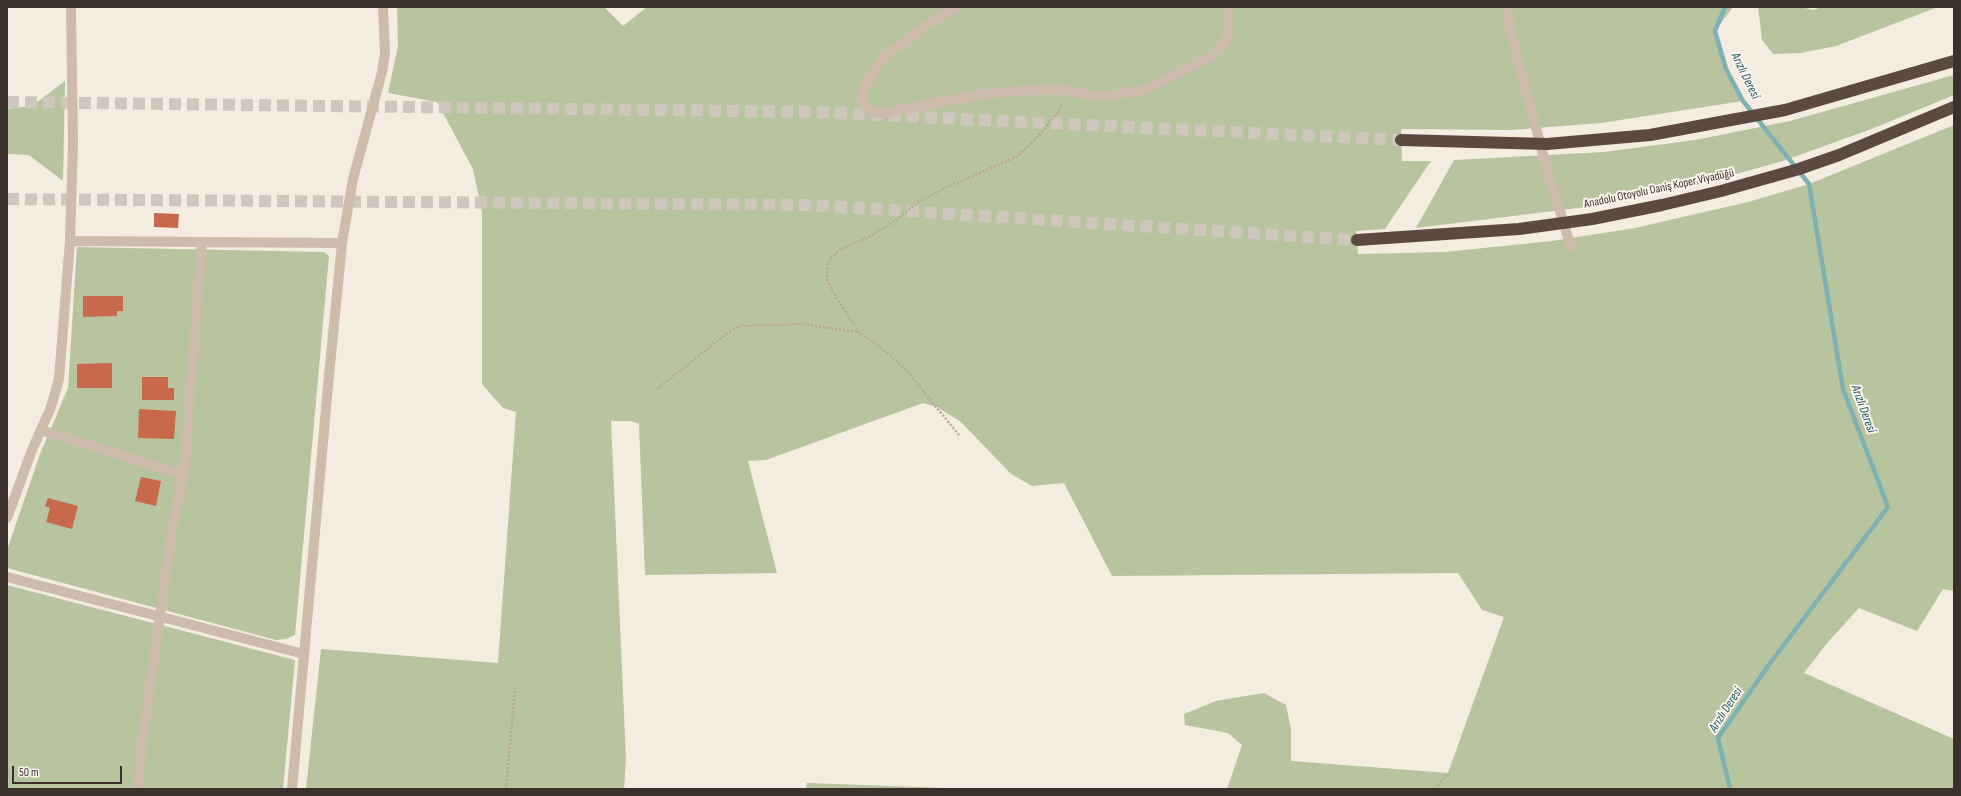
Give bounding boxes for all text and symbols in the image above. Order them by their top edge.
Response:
water label: Arızlı Deresi [1727,50,1763,102]
street label: Anadolu Otoyolu Daniş Koper Viyadüğü [1583,166,1735,212]
water label: Arızlı Deresi [1847,383,1879,435]
water label: Arızlı Deresi [1706,685,1746,735]
scale bar [14,758,124,784]
text: 50 m [19,765,39,780]

